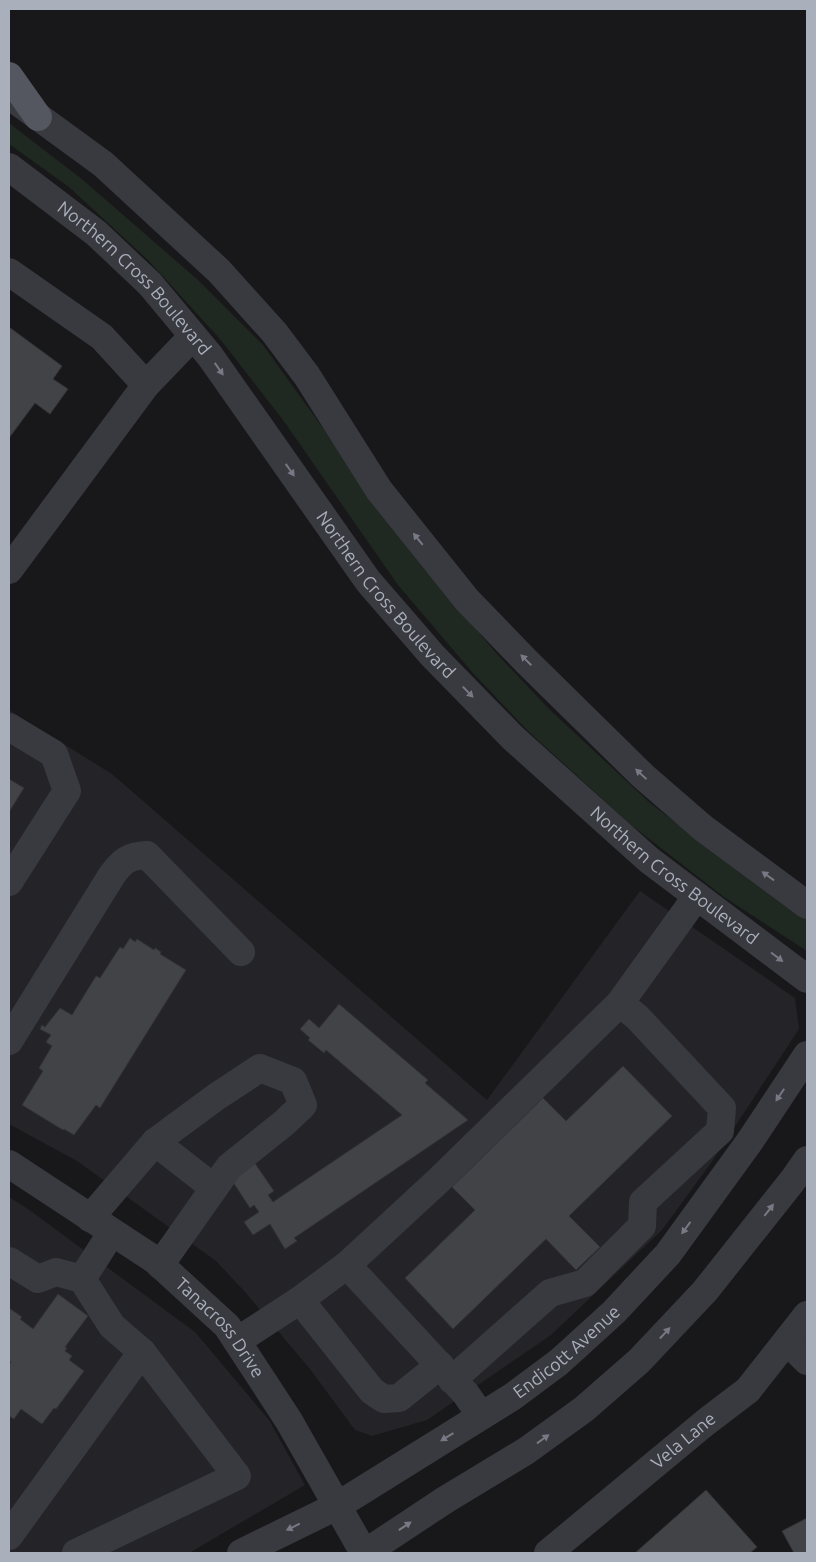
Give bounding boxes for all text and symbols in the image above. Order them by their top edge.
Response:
street label: Northern Cross Boulevard [54,197,216,358]
one-way arrow [214,362,224,376]
one-way arrow [285,463,295,477]
street label: Northern Cross Boulevard [313,507,460,682]
one-way arrow [412,533,423,546]
one-way arrow [520,654,532,666]
one-way arrow [462,686,474,698]
one-way arrow [636,768,648,780]
street label: Northern Cross Boulevard [587,802,763,948]
one-way arrow [761,871,775,881]
one-way arrow [770,952,784,962]
one-way arrow [775,1089,785,1102]
one-way arrow [764,1204,775,1217]
one-way arrow [681,1221,691,1235]
street label: Tanacross Drive [172,1273,269,1381]
street label: Endicott Avenue [509,1301,623,1402]
one-way arrow [659,1328,671,1340]
street label: Vela Lane [647,1407,719,1472]
one-way arrow [441,1432,454,1441]
one-way arrow [536,1434,549,1444]
one-way arrow [399,1521,412,1531]
one-way arrow [286,1523,300,1531]

